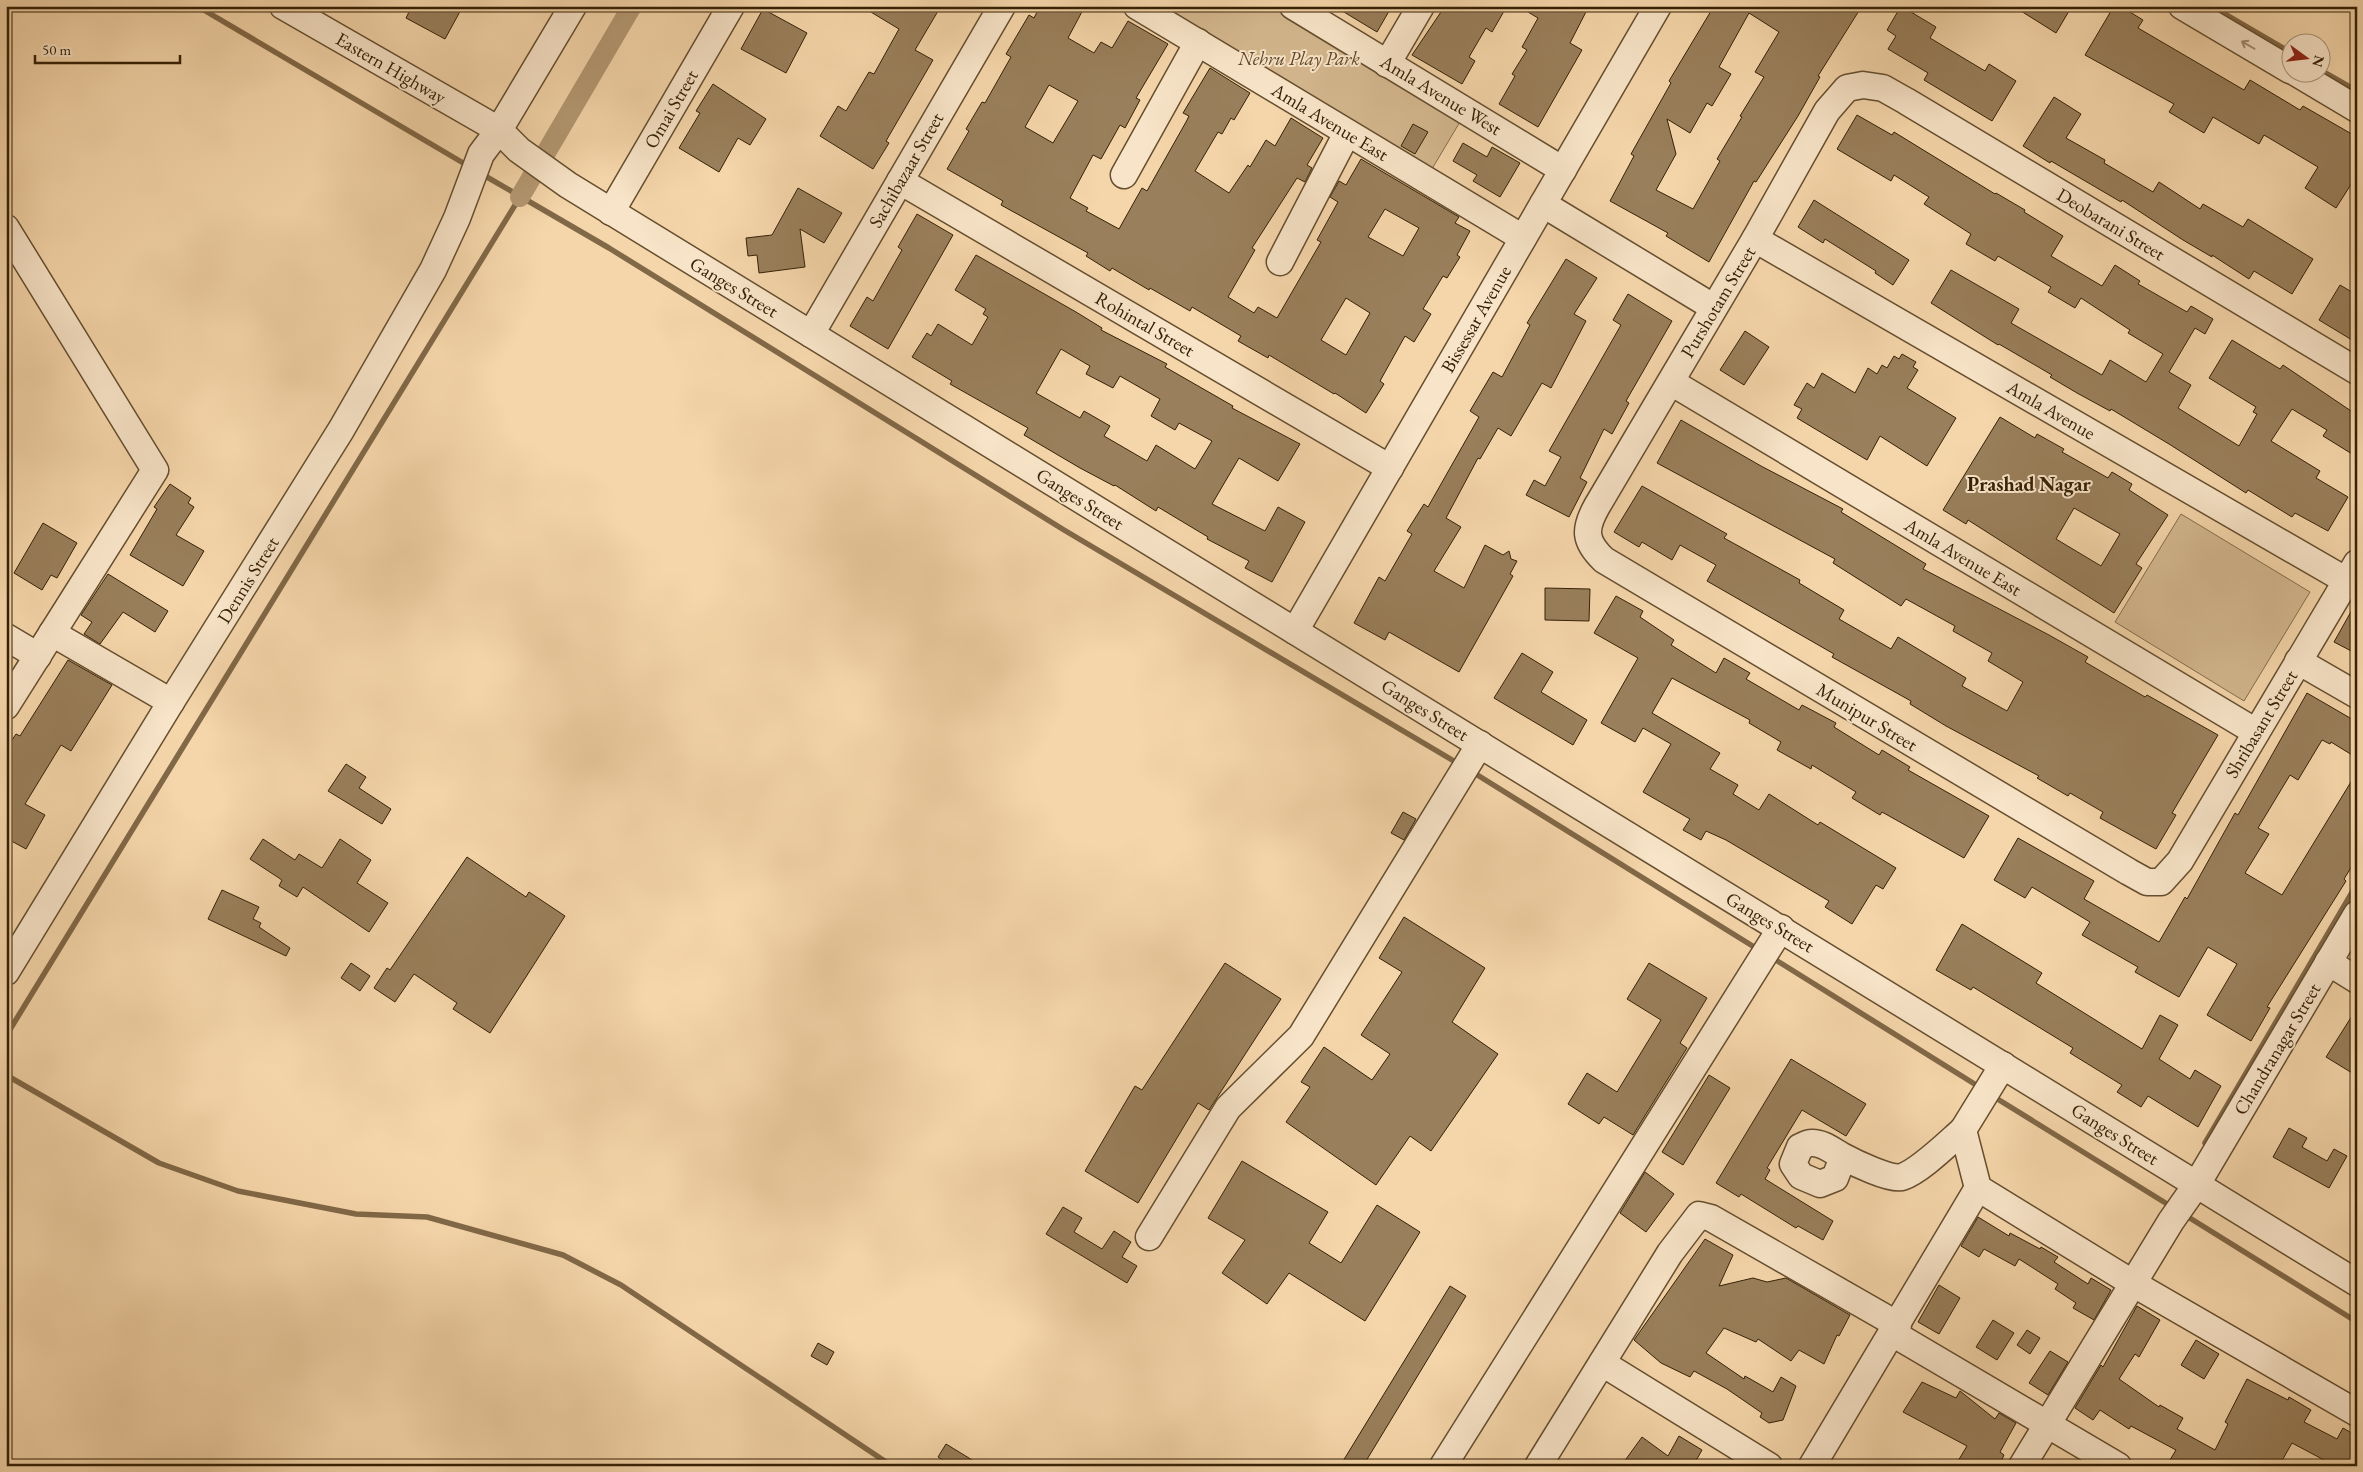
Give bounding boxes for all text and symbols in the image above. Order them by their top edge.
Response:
street label: Eastern Highway [331,26,451,110]
scale bar [35,32,180,64]
north arrow [2280,32,2330,82]
text: 50 m [42,40,71,59]
one-way arrow [2242,40,2256,50]
park label: Nehru Play Park [1237,46,1360,71]
street label: Amla Avenue West [1375,48,1506,141]
text: N [2308,54,2329,70]
street label: Omai Street [638,65,704,153]
street label: Amla Avenue East [1266,77,1393,167]
street label: Sachibazaar Street [863,108,949,232]
street label: Deobarani Street [2052,182,2170,266]
street label: Purshotam Street [1675,242,1761,362]
street label: Ganges Street [685,251,783,323]
street label: Bissessar Avenue [1435,261,1517,377]
street label: Rohintal Street [1091,285,1199,363]
street label: Amla Avenue [2001,374,2100,445]
street label: Ganges Street [1031,462,1129,536]
district label: Prashad Nagar [1967,471,2092,497]
street label: Amla Avenue East [1899,512,2026,602]
street label: Dennis Street [211,532,285,628]
street label: Shribasant Street [2219,665,2303,783]
street label: Ganges Street [1376,673,1474,747]
street label: Munipur Street [1812,677,1922,757]
street label: Ganges Street [1721,886,1819,958]
street label: Chandranagar Street [2228,978,2326,1120]
street label: Ganges Street [2066,1097,2164,1171]

